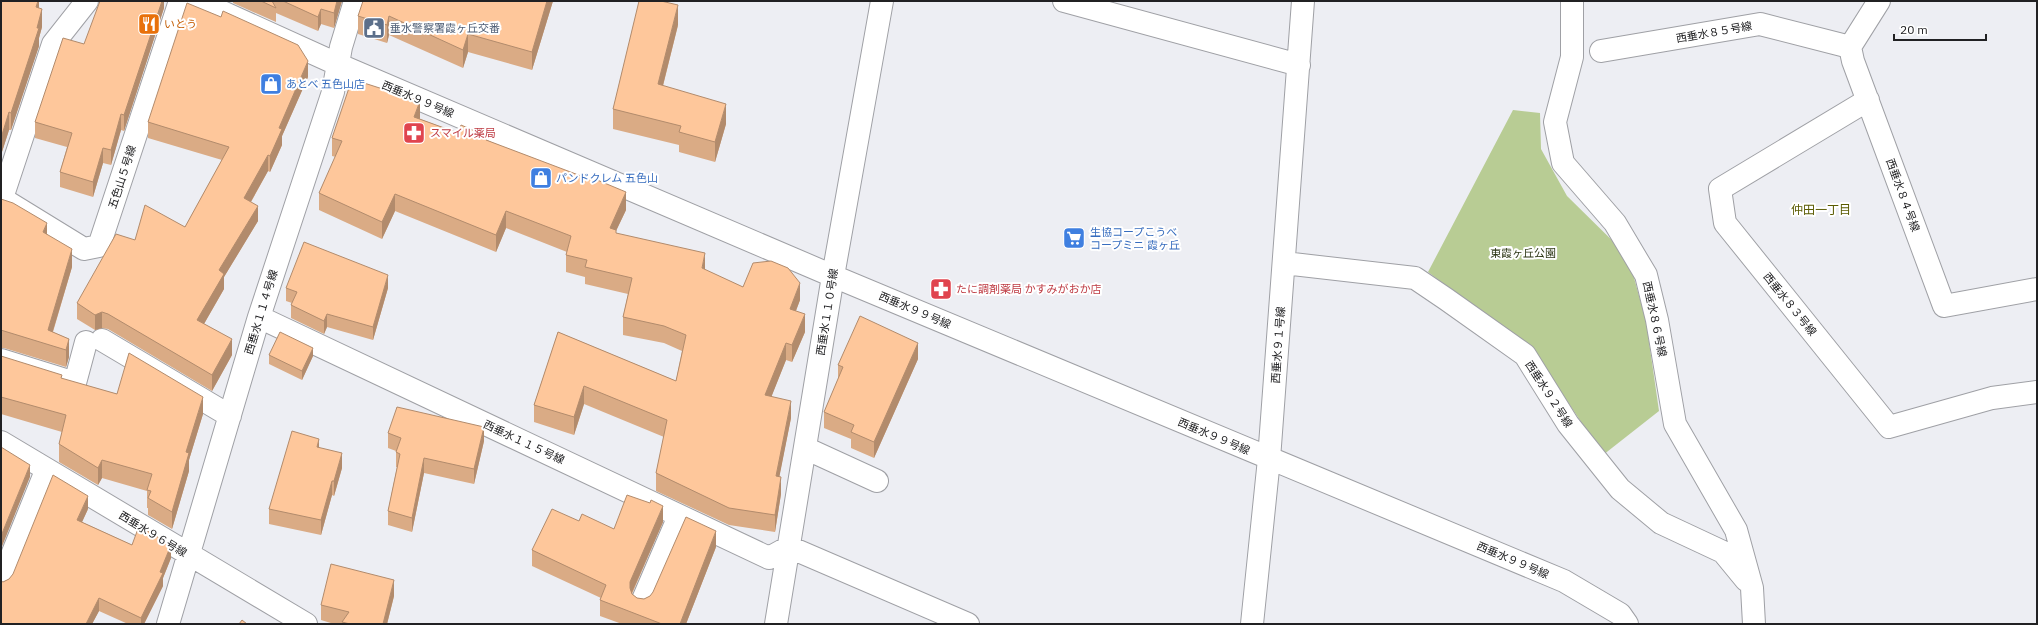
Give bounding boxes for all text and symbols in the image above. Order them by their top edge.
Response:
restaurant icon: いとう [136,11,162,37]
public building icon: 垂水警察署霞ヶ丘交番 [361,15,387,41]
scale bar [1894,16,1986,42]
place label: いとう [164,17,197,31]
street label: 西垂水８５号線 [1675,18,1753,46]
place label: 垂水警察署霞ヶ丘交番 [390,21,500,35]
text: 20 m [1900,22,1928,37]
shop icon: あとべ 五色山店 [258,71,284,97]
place label: あとべ 五色山店 [286,77,365,91]
street label: 西垂水９９号線 [380,78,456,120]
pharmacy icon: スマイル薬局 [401,120,427,146]
place label: スマイル薬局 [430,126,496,140]
street label: 五色山５号線 [105,143,139,211]
street label: 西垂水８４号線 [1883,156,1923,234]
shop icon: パンドクレム 五色山 [528,165,554,191]
place label: パンドクレム 五色山 [556,171,658,185]
district label: 仲田一丁目 [1791,202,1851,217]
supermarket icon: 生協コープこうべ コープミニ 霞ヶ丘 [1061,225,1087,251]
place label: 生協コープこうべ コープミニ 霞ヶ丘 [1090,225,1180,252]
park label: 東霞ヶ丘公園 [1490,246,1556,260]
street label: 西垂水１１０号線 [813,267,841,357]
street label: 西垂水１１４号線 [241,268,281,356]
street label: 西垂水８３号線 [1760,270,1820,338]
pharmacy icon: たに調剤薬局 かすみがおか店 [928,276,954,302]
street label: 西垂水８６号線 [1640,280,1670,358]
place label: たに調剤薬局 かすみがおか店 [956,282,1102,296]
street label: 西垂水９９号線 [877,289,953,331]
street label: 西垂水９１号線 [1268,306,1288,384]
street label: 西垂水９２号線 [1522,358,1576,430]
street label: 西垂水９９号線 [1176,415,1252,457]
street label: 西垂水１１５号線 [481,417,567,467]
street label: 西垂水９６号線 [116,508,190,560]
street label: 西垂水９９号線 [1475,539,1551,581]

